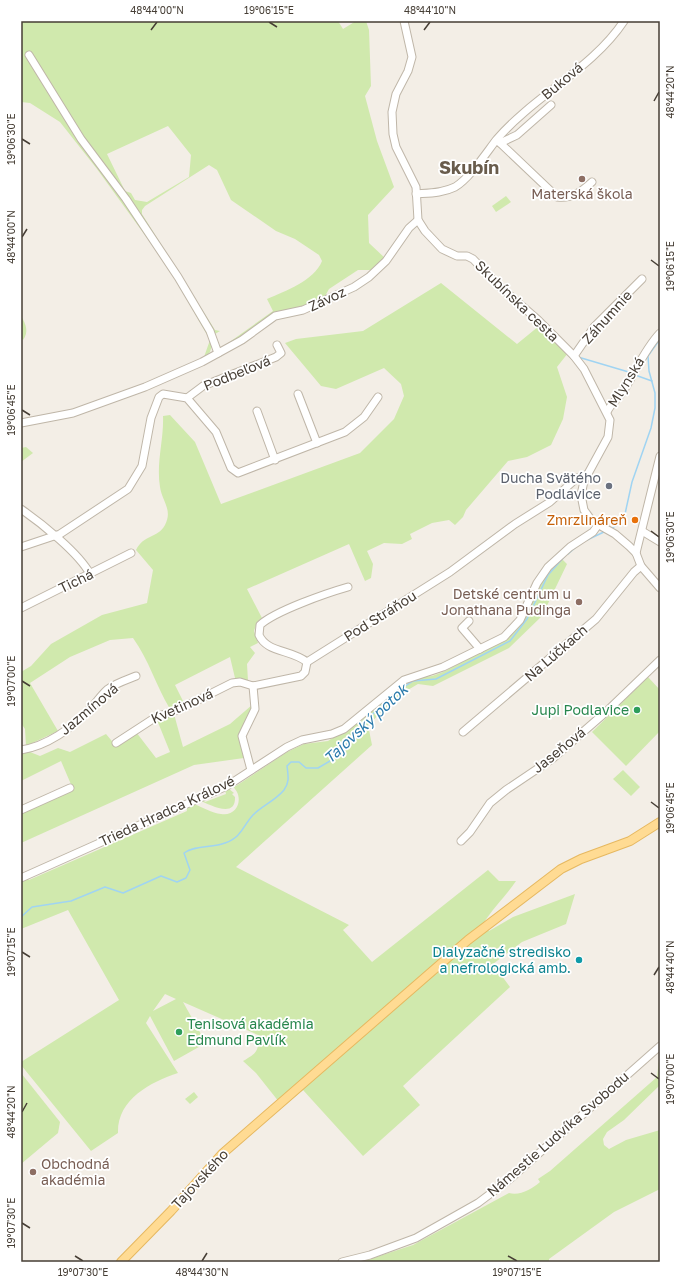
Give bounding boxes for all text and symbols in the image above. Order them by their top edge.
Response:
text: 48°44'00"N [130,4,184,16]
text: 19°06'15"E [244,4,294,16]
text: 48°44'10"N [404,4,456,16]
street label: Buková [537,58,586,103]
text: 48°44'20"N [664,65,676,119]
text: 19°06'30"E [5,113,17,165]
district label: Skubín [439,156,499,178]
marker: Materská škola [577,174,587,184]
place label: Materská škola [531,185,633,202]
text: 48°44'00"N [5,210,17,264]
text: 19°06'15"E [664,241,676,291]
street label: Skubínska cesta [472,256,563,345]
street label: Závoz [305,283,348,315]
street label: Záhumnie [578,286,635,347]
street label: Podbeľová [201,351,273,394]
street label: Mlynská [604,354,648,410]
text: 19°06'45"E [5,384,17,436]
place label: Ducha Svätého Podlavice [500,469,601,502]
marker: Ducha Svätého Podlavice [604,481,614,491]
place label: Zmrzlináreň [547,511,627,528]
text: 19°06'30"E [664,511,676,563]
marker: Zmrzlináreň [630,515,640,525]
street label: Tichá [56,565,96,596]
place label: Detské centrum u Jonathana Pudinga [441,585,571,618]
street label: Pod Stráňou [340,587,419,645]
marker: Detské centrum u Jonathana Pudinga [574,597,584,607]
street label: Na Lúčkach [521,621,591,685]
text: 19°07'00"E [5,656,17,706]
street label: Jazmínová [56,679,121,738]
water label: Tajovský potok [320,679,413,767]
street label: Kvetinová [148,684,215,727]
place label: Jupi Podlavice [531,701,629,718]
marker: Jupi Podlavice [632,705,642,715]
street label: Jaseňová [529,723,589,776]
street label: Trieda Hradca Králové [96,772,237,849]
text: 19°06'45"E [664,782,676,834]
text: 19°07'15"E [5,927,17,977]
text: 48°44'40"N [664,940,676,994]
place label: Dialyzačné stredisko a nefrologická amb. [432,943,571,976]
marker: Dialyzačné stredisko a nefrologická amb. [574,955,584,965]
place label: Tenisová akadémia Edmund Pavlík [187,1015,314,1048]
marker: Tenisová akadémia Edmund Pavlík [174,1027,184,1037]
text: 19°07'00"E [664,1054,676,1104]
street label: Námestie Ludvíka Svobodu [483,1067,632,1200]
text: 48°44'20"N [5,1085,17,1139]
street label: Tajovského [168,1145,232,1212]
place label: Obchodná akadémia [41,1155,110,1188]
marker: Obchodná akadémia [28,1167,38,1177]
text: 19°07'30"E [5,1198,17,1248]
text: 19°07'30"E [58,1266,108,1278]
text: 48°44'30"N [175,1266,229,1278]
text: 19°07'15"E [492,1266,542,1278]

